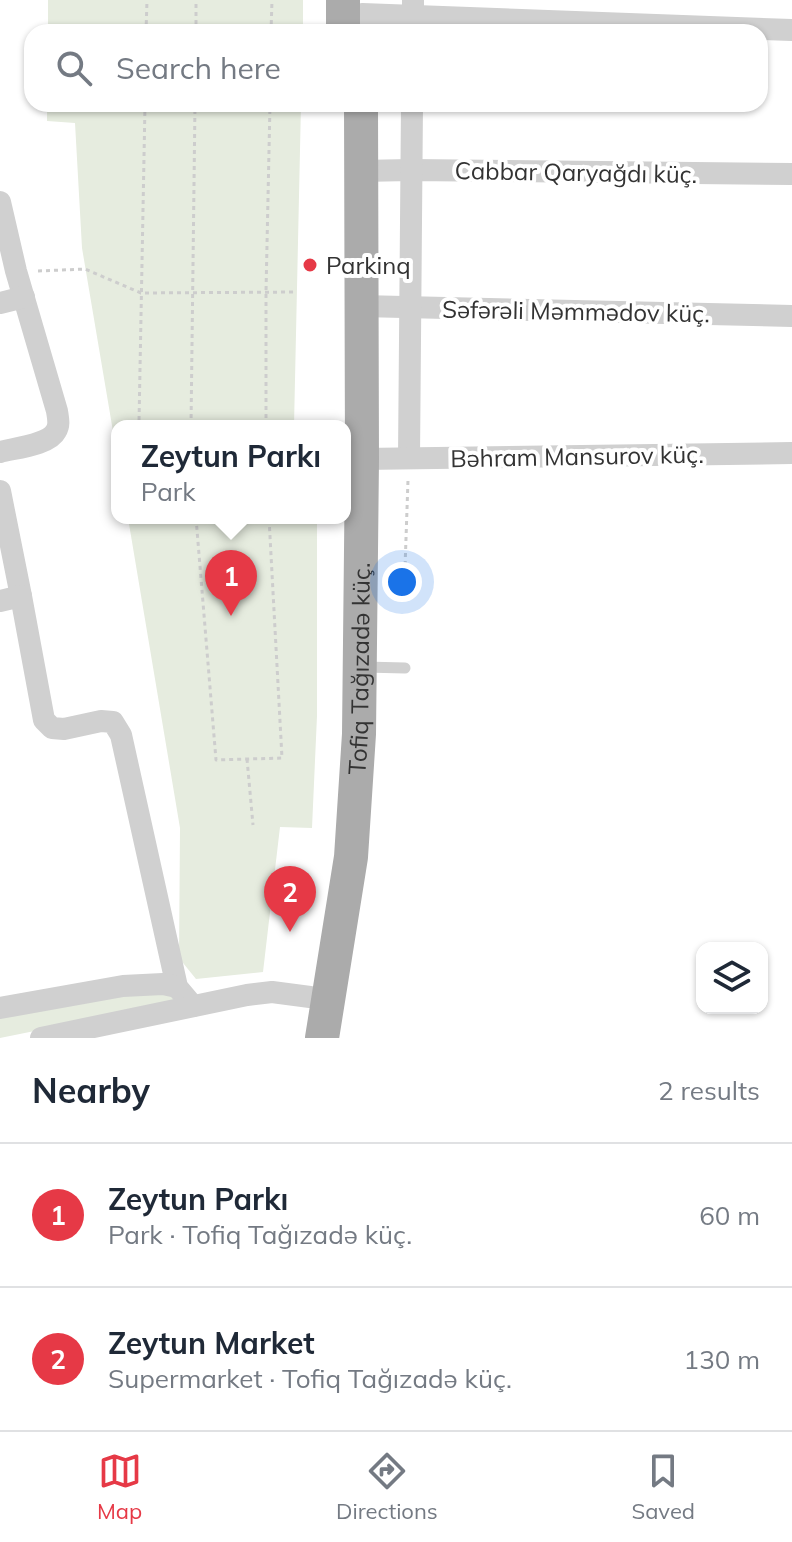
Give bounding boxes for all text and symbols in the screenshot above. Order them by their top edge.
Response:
search box [24,24,768,112]
icon: search [52,46,96,90]
text: Search here [116,49,281,87]
street label: Cabbar Qaryağdı küç. [454,155,698,189]
place label: Parkinq [326,250,411,280]
marker: Parkinq [301,256,319,274]
street label: Səfərəli Məmmədov küç. [442,294,710,328]
popup [111,420,351,524]
text: Zeytun Parkı [141,437,321,475]
street label: Bəhram Mansurov küç. [450,439,704,473]
text: Park [141,475,196,508]
pin: 1 [205,550,257,616]
street label: Tofiq Tağızadə küç. [341,562,376,776]
your location [382,562,422,602]
pin: 2 [264,866,316,932]
map controls [696,942,768,1014]
button: layers [696,942,768,1014]
text: Nearby [32,1069,150,1112]
text: 2 results [658,1074,760,1107]
text: Zeytun Parkı [108,1180,288,1218]
text: 1 [50,1199,66,1232]
text: 60 m [699,1199,760,1232]
text: Park · Tofiq Tağızadə küç. [108,1218,412,1251]
text: Zeytun Market [108,1324,315,1362]
text: 2 [50,1343,66,1376]
text: 130 m [684,1343,760,1376]
text: Supermarket · Tofiq Tağızadə küç. [108,1362,512,1395]
tab: Map [97,1449,142,1525]
tab: Directions [336,1449,438,1525]
tab: Saved [632,1449,695,1525]

